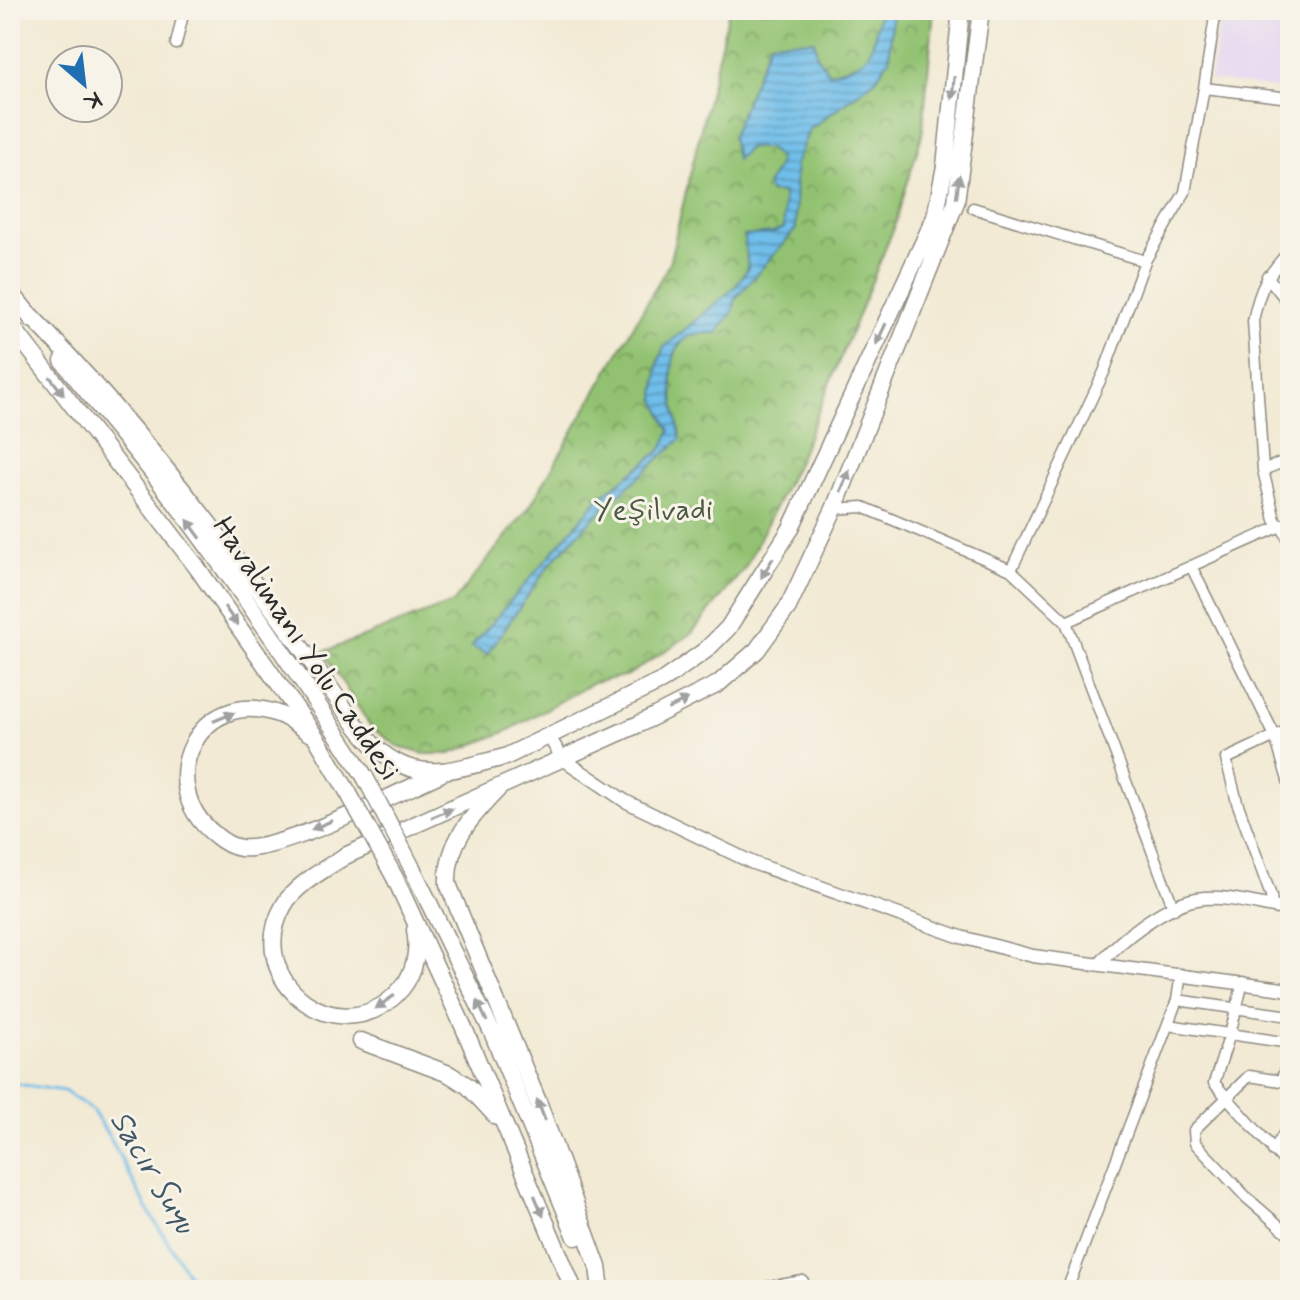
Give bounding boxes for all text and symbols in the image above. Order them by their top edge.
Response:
north arrow [44,44,124,124]
one-way arrow [947,76,960,101]
text: K [79,84,106,116]
one-way arrow [952,173,965,198]
one-way arrow [874,323,888,346]
one-way arrow [49,376,65,396]
one-way arrow [839,469,852,493]
park label: Yeşilvadi [593,491,713,530]
street label: Havalimanı Yolu Caddesi [203,509,409,788]
one-way arrow [187,518,202,539]
one-way arrow [761,557,775,579]
one-way arrow [223,606,238,627]
one-way arrow [667,698,690,711]
one-way arrow [212,710,236,723]
one-way arrow [431,807,454,820]
one-way arrow [310,818,334,831]
one-way arrow [374,994,396,1010]
one-way arrow [475,999,489,1023]
one-way arrow [534,1098,547,1122]
water label: Sacır Suyu [99,1103,206,1243]
one-way arrow [533,1194,546,1218]

